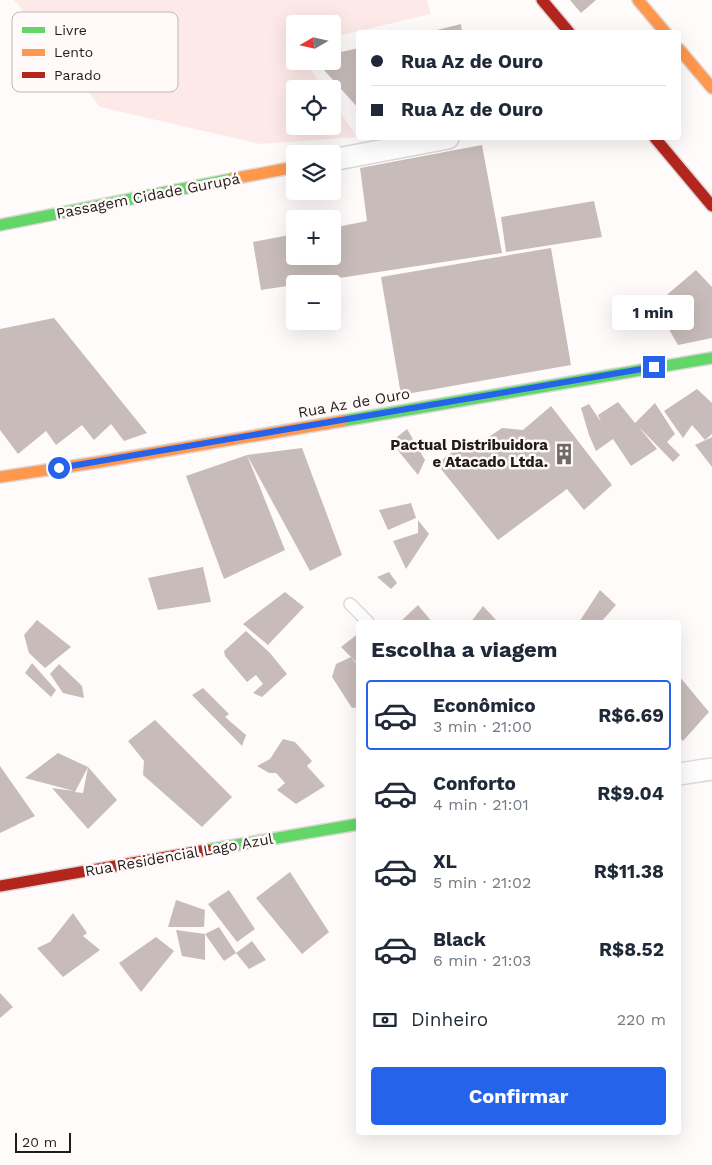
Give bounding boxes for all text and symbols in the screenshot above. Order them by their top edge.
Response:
legend [12,12,178,92]
north arrow [286,15,341,70]
map controls [286,15,341,330]
text: Livre [54,22,87,38]
text: Lento [54,44,93,60]
text: Rua Az de Ouro [401,50,543,73]
text: Parado [54,67,101,83]
button: locate [286,80,341,135]
text: Rua Az de Ouro [401,98,543,121]
button: layers [286,145,341,200]
street label: Passagem Cidade Gurupá [55,169,242,223]
button: + [286,210,341,265]
button: − [286,275,341,330]
callout: 1 min [613,294,695,330]
text: 1 min [632,303,674,322]
route end [643,356,665,378]
street label: Rua Az de Ouro [297,384,411,422]
place label: Pactual Distribuidora e Atacado Ltda. [390,436,548,471]
building icon: Pactual Distribuidora e Atacado Ltda. [551,441,577,467]
route start [48,457,70,479]
text: Escolha a viagem [371,637,558,662]
icon: car [373,693,418,738]
text: Econômico [433,694,536,717]
text: R$6.69 [598,704,664,727]
text: 3 min · 21:00 [433,717,532,736]
icon: car [373,771,418,816]
text: Conforto [433,772,516,795]
text: R$9.04 [597,782,664,805]
text: 4 min · 21:01 [433,795,529,814]
street label: Rua Residencial Lago Azul [84,830,275,880]
icon: car [373,849,418,894]
text: XL [433,850,457,873]
text: R$11.38 [594,860,664,883]
text: 5 min · 21:02 [433,873,531,892]
icon: car [373,927,418,972]
text: Black [433,928,486,951]
text: R$8.52 [599,938,664,961]
text: 6 min · 21:03 [433,951,531,970]
icon: cash [371,1006,399,1034]
text: Dinheiro [411,1008,488,1031]
text: 220 m [617,1010,666,1029]
button: Confirmar [371,1067,666,1125]
scale bar [15,1130,71,1153]
text: 20 m [22,1134,57,1150]

